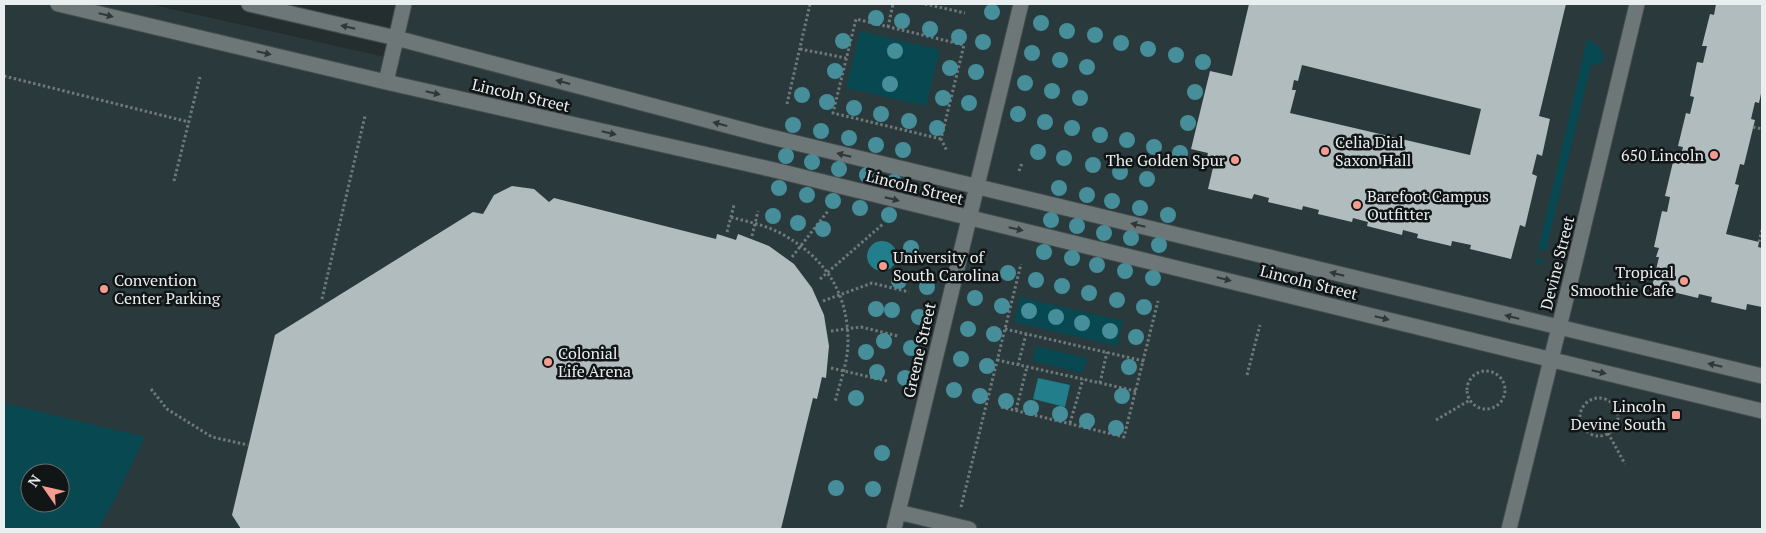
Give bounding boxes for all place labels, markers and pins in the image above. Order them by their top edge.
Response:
place label: Celia Dial Saxon Hall [1335,131,1412,171]
place label: 650 Lincoln [1621,144,1704,166]
marker: Celia Dial Saxon Hall [1319,145,1331,157]
place label: The Golden Spur [1106,149,1226,171]
marker: 650 Lincoln [1708,149,1720,161]
marker: The Golden Spur [1229,154,1241,166]
place label: Barefoot Campus Outfitter [1367,185,1489,225]
marker: Barefoot Campus Outfitter [1351,199,1363,211]
place label: University of South Carolina [893,246,999,286]
marker: University of South Carolina [877,260,889,272]
place label: Tropical Smoothie Cafe [1570,261,1674,301]
place label: Convention Center Parking [114,269,221,309]
marker: Tropical Smoothie Cafe [1678,275,1690,287]
marker: Convention Center Parking [98,283,110,295]
place label: Colonial Life Arena [558,342,631,382]
marker: Colonial Life Arena [542,356,554,368]
place label: Lincoln Devine South [1571,395,1667,435]
marker: Lincoln Devine South [1670,409,1682,421]

